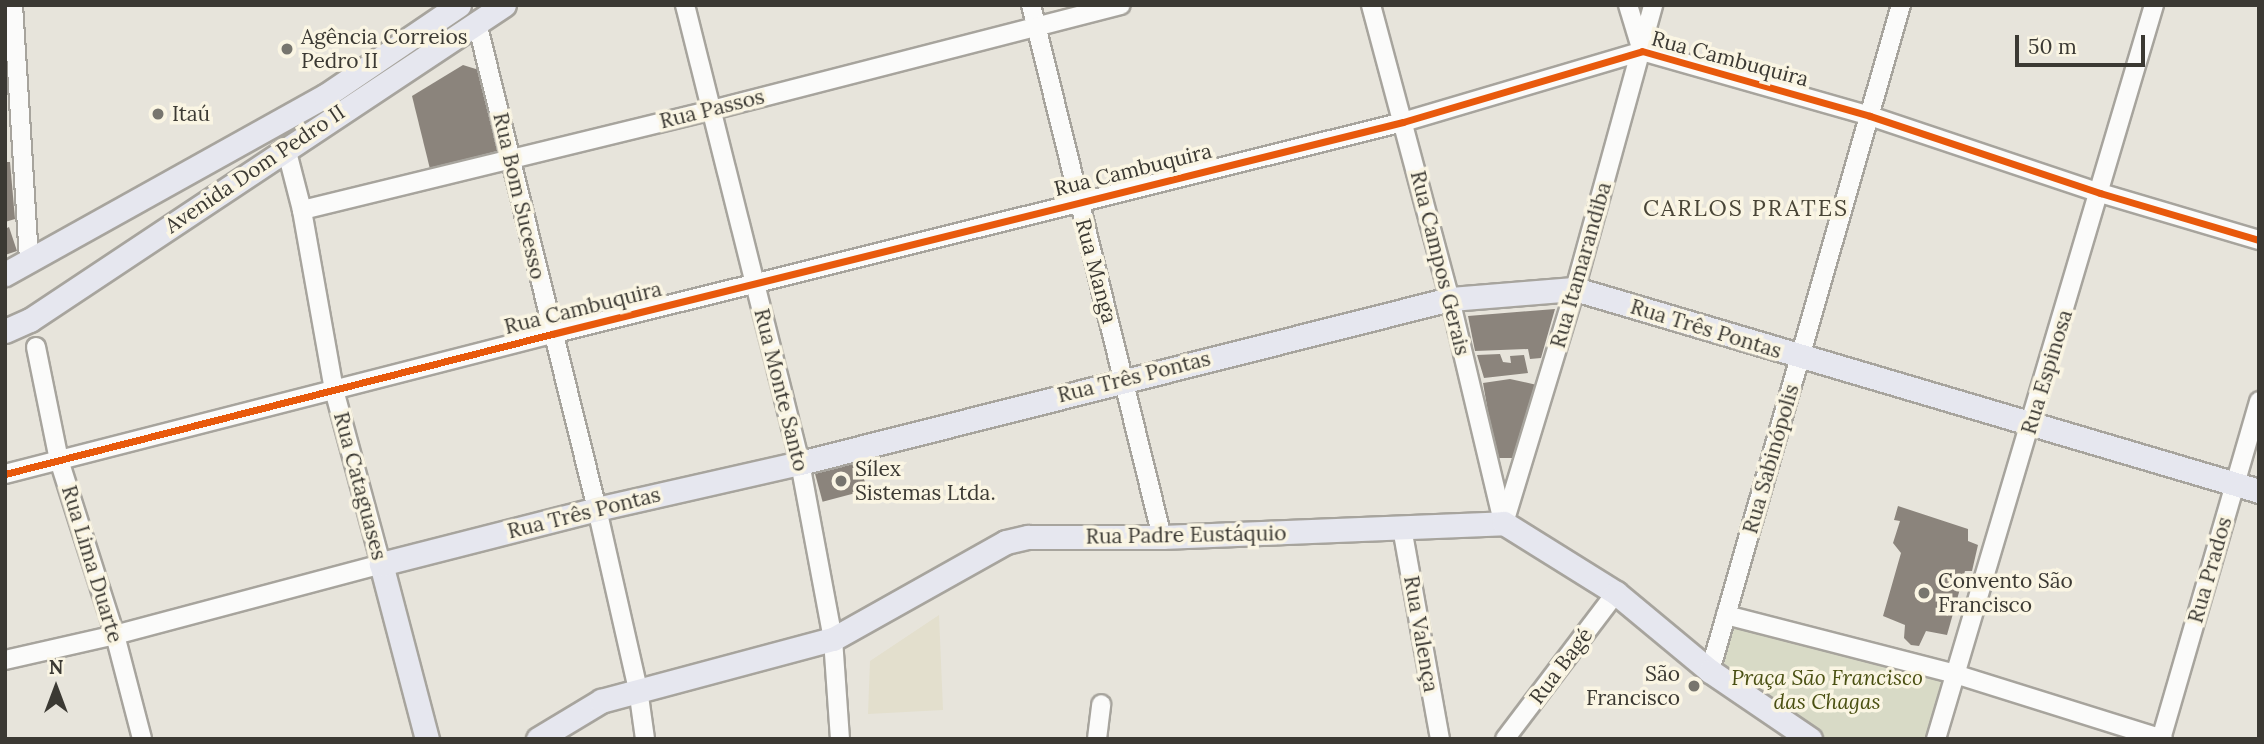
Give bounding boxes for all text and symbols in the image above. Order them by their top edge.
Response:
scale bar [2019,21,2148,65]
place label: Agência Correios Pedro II [301,24,468,74]
street label: Rua Cambuquira [1649,26,1811,92]
text: 50 m [2028,33,2077,60]
marker: Agência Correios Pedro II [279,41,295,57]
street label: Rua Passos [657,84,767,134]
street label: Avenida Dom Pedro II [160,99,350,239]
place label: Itaú [172,101,210,127]
marker: Itaú [150,106,166,122]
street label: Rua Bom Sucesso [488,110,550,282]
street label: Rua Cambuquira [1052,138,1214,202]
street label: Rua Campos Gerais [1405,168,1475,358]
street label: Rua Itamarandiba [1545,179,1617,351]
district label: CARLOS PRATES [1645,194,1847,222]
street label: Rua Manga [1070,216,1122,326]
street label: Rua Cambuquira [502,276,664,340]
street label: Rua Três Pontas [1627,294,1785,364]
street label: Rua Monte Santo [749,306,813,474]
street label: Rua Espinosa [2016,307,2078,437]
street label: Rua Três Pontas [1055,346,1213,408]
street label: Rua Sabinópolis [1738,381,1804,537]
street label: Rua Cataguases [328,409,392,563]
place label: Sílex Sistemas Ltda. [855,456,996,506]
marker: Sílex Sistemas Ltda. [833,473,849,489]
street label: Rua Lima Duarte [56,482,128,646]
street label: Rua Três Pontas [505,482,663,544]
street label: Rua Prados [2183,514,2237,626]
street label: Rua Padre Eustáquio [1085,521,1287,549]
place label: Convento São Francisco [1938,568,2073,618]
street label: Rua Valença [1398,574,1444,694]
marker: Convento São Francisco [1916,585,1932,601]
street label: Rua Bagé [1524,623,1598,709]
north arrow [21,653,91,723]
text: N [49,655,63,679]
place label: São Francisco [1586,661,1680,711]
park label: Praça São Francisco das Chagas [1731,665,1923,715]
marker: São Francisco [1686,678,1702,694]

